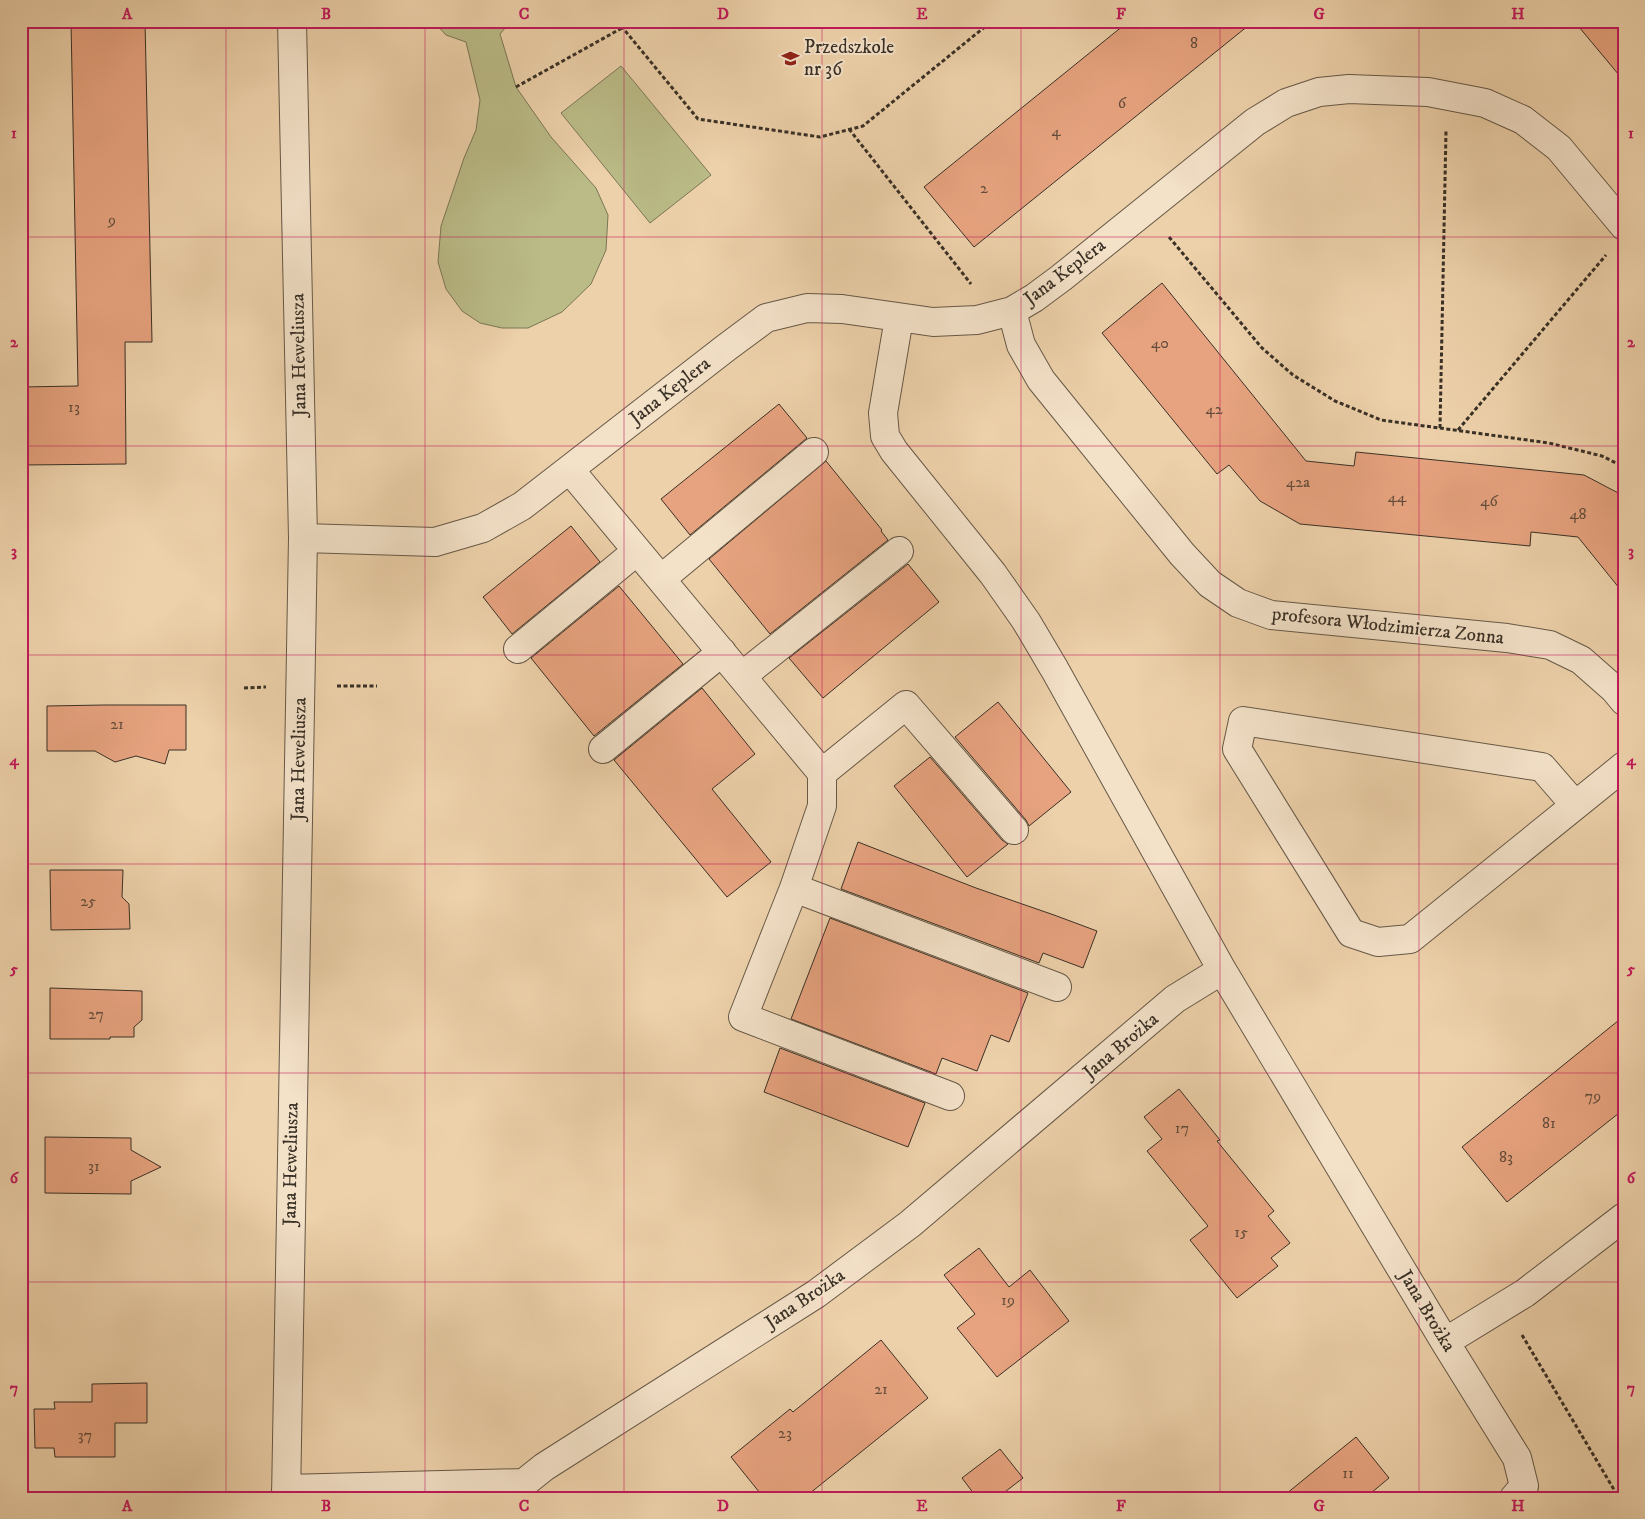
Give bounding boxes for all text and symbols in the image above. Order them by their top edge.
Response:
text: A [121,4,133,24]
text: B [321,4,331,24]
text: C [519,4,529,24]
text: D [717,4,729,24]
text: E [916,4,928,24]
text: F [1116,4,1126,24]
text: G [1313,4,1325,24]
text: H [1511,4,1525,24]
house number: 8 [1190,33,1198,53]
place label: Przedszkole nr 36 [804,36,894,81]
school or university icon: Przedszkole nr 36 [780,48,800,68]
house number: 6 [1118,93,1127,113]
house number: 4 [1051,121,1061,141]
text: 1 [11,123,17,143]
text: 1 [1628,123,1634,143]
house number: 2 [980,178,988,198]
house number: 9 [107,210,116,230]
street label: Jana Keplera [1018,234,1110,311]
street label: Jana Heweliusza [286,293,312,419]
text: 2 [10,332,19,352]
text: 2 [1627,332,1636,352]
house number: 40 [1151,333,1169,353]
street label: Jana Keplera [623,352,715,431]
house number: 13 [68,397,80,417]
house number: 42 [1205,399,1223,419]
house number: 42a [1286,472,1310,492]
house number: 44 [1388,487,1407,507]
house number: 46 [1480,491,1498,511]
house number: 48 [1569,504,1587,524]
text: 3 [11,541,17,561]
text: 3 [1628,541,1634,561]
street label: profesora Włodzimierza Zonna [1270,602,1505,650]
street label: Jana Heweliusza [286,697,312,823]
house number: 21 [110,714,124,734]
text: 4 [8,750,19,770]
text: 4 [1625,750,1636,770]
house number: 25 [80,891,96,911]
text: 5 [9,959,18,979]
text: 5 [1626,959,1635,979]
house number: 27 [88,1004,104,1024]
street label: Jana Brożka [1077,1008,1163,1085]
house number: 79 [1585,1086,1601,1106]
street label: Jana Heweliusza [278,1102,304,1228]
house number: 81 [1542,1113,1556,1133]
house number: 17 [1175,1118,1189,1138]
house number: 83 [1499,1147,1513,1167]
house number: 31 [88,1156,100,1176]
text: 6 [10,1168,20,1188]
text: 6 [1627,1168,1637,1188]
house number: 15 [1234,1222,1248,1242]
street label: Jana Brożka [759,1264,849,1335]
street label: Jana Brożka [1393,1264,1460,1356]
house number: 19 [1001,1290,1015,1310]
text: 7 [10,1378,18,1398]
text: 7 [1627,1378,1635,1398]
house number: 21 [874,1379,888,1399]
house number: 23 [778,1423,792,1443]
house number: 37 [78,1425,92,1445]
house number: 11 [1342,1463,1354,1483]
text: A [121,1496,133,1516]
text: B [321,1496,331,1516]
text: C [519,1496,529,1516]
text: D [717,1496,729,1516]
text: E [916,1496,928,1516]
text: F [1116,1496,1126,1516]
text: G [1313,1496,1325,1516]
text: H [1511,1496,1525,1516]

